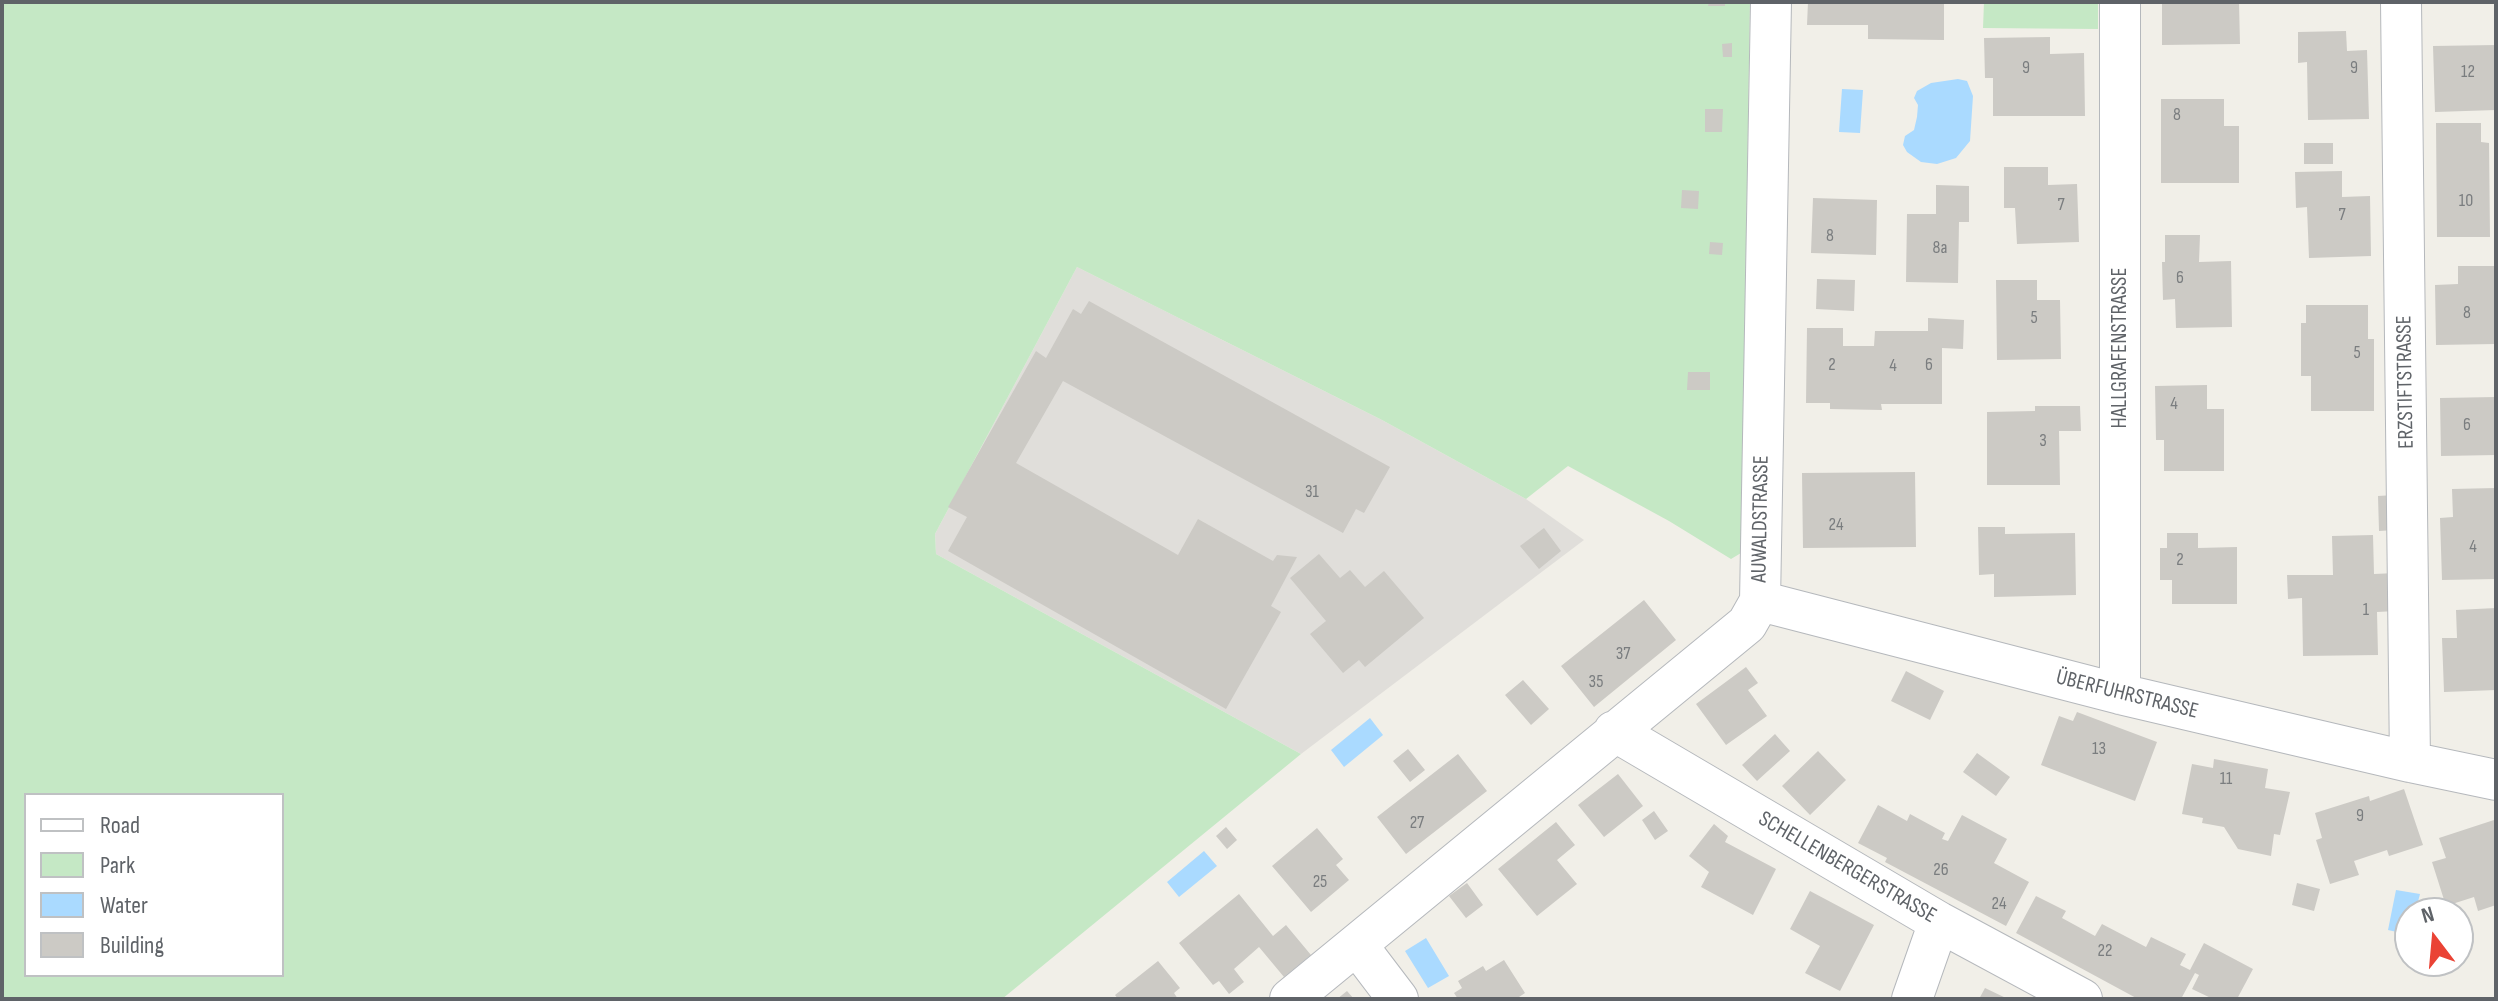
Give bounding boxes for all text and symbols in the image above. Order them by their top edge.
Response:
house number: 9 [2022,57,2030,79]
house number: 9 [2350,57,2358,79]
house number: 12 [2461,61,2475,83]
house number: 8 [2173,104,2181,126]
house number: 10 [2459,190,2473,212]
house number: 7 [2057,194,2065,216]
house number: 7 [2338,204,2346,226]
house number: 8 [1826,225,1834,247]
house number: 8a [1933,237,1947,259]
street label: HALLGRAFENSTRASSE [2107,267,2133,429]
house number: 6 [2176,267,2184,289]
house number: 8 [2463,302,2471,324]
house number: 5 [2030,307,2038,329]
street label: ERZSTIFTSTRASSE [2392,315,2420,449]
house number: 5 [2353,342,2361,364]
house number: 2 [1828,354,1836,376]
house number: 6 [1925,354,1933,376]
house number: 4 [1889,355,1897,377]
house number: 4 [2170,393,2178,415]
house number: 6 [2463,414,2471,436]
house number: 3 [2039,430,2047,452]
street label: AUWALDSTRASSE [1747,455,1775,583]
house number: 31 [1305,481,1319,503]
house number: 24 [1829,514,1843,536]
house number: 4 [2469,536,2477,558]
house number: 2 [2176,549,2184,571]
house number: 1 [2363,599,2369,621]
house number: 37 [1616,643,1630,665]
street label: ÜBERFUHRSTRASSE [2053,665,2201,725]
house number: 35 [1589,671,1603,693]
house number: 13 [2092,738,2106,760]
house number: 11 [2220,768,2232,790]
legend [24,793,284,977]
house number: 9 [2356,805,2364,827]
street label: SCHELLENBERGERSTRASSE [1753,806,1941,930]
text: Road [100,811,140,840]
house number: 27 [1410,812,1424,834]
text: Park [100,851,135,880]
house number: 26 [1933,859,1949,881]
house number: 25 [1313,871,1327,893]
text: Water [100,891,148,920]
house number: 24 [1992,893,2006,915]
north arrow [2394,897,2474,977]
text: N [2418,901,2437,930]
text: Building [100,931,164,960]
house number: 22 [2098,940,2112,962]

